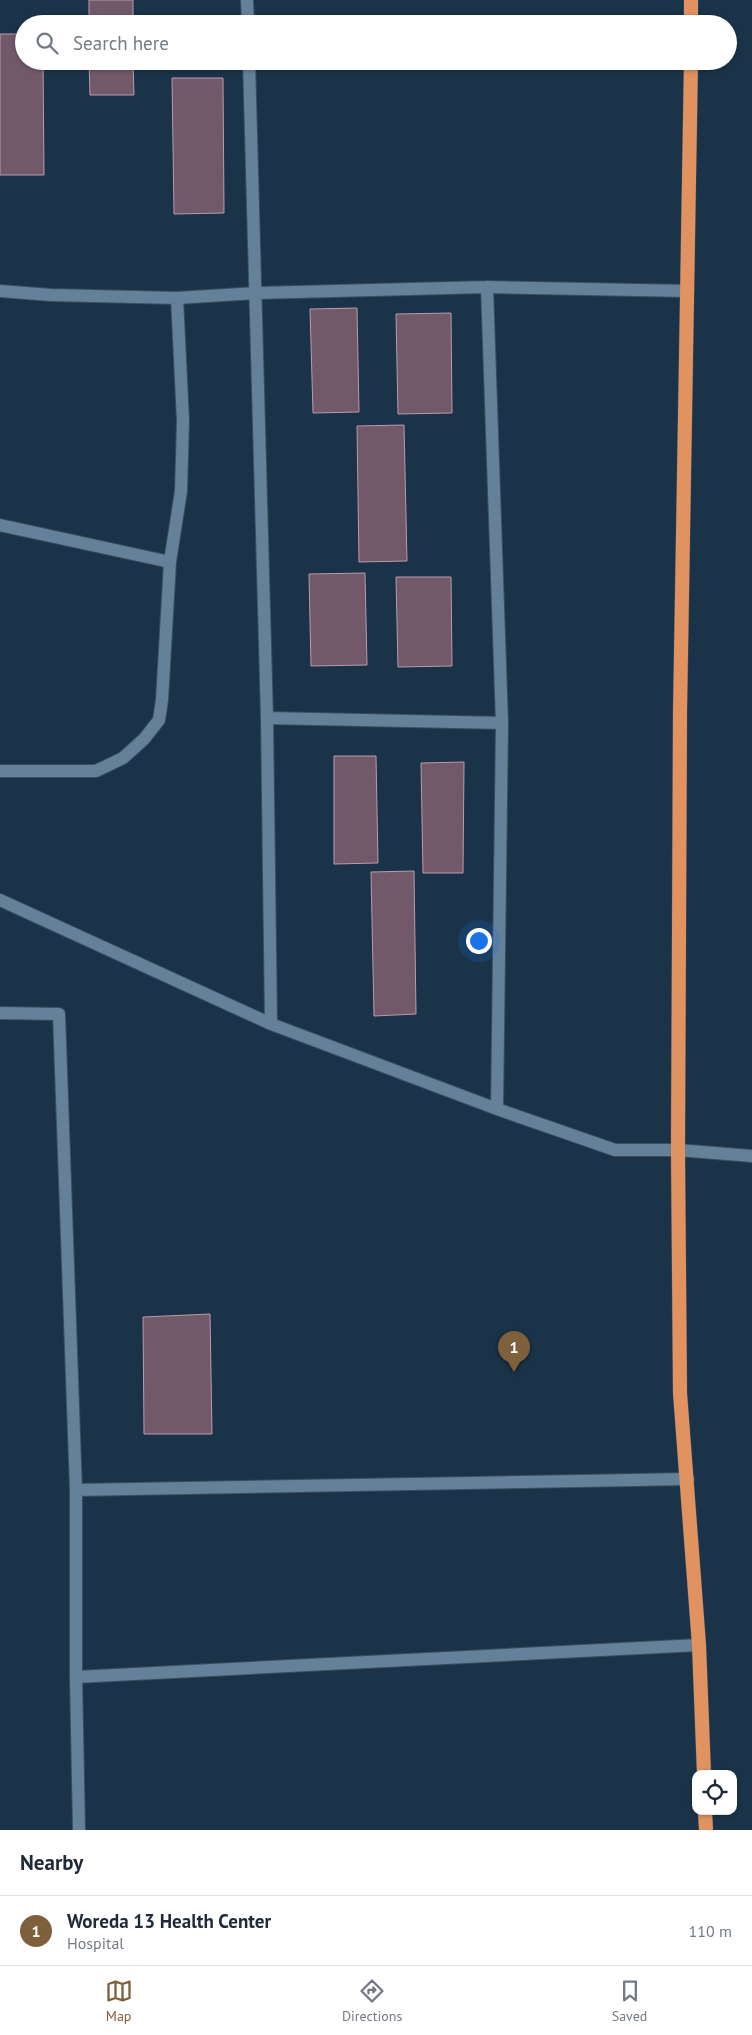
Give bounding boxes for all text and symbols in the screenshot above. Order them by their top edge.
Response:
search box [15,15,737,70]
icon: search [33,29,61,57]
text: Search here [73,31,169,55]
your location [466,928,492,954]
pin: 1 [498,1331,530,1372]
map controls [692,1770,737,1815]
button: locate [692,1770,737,1815]
text: Nearby [20,1849,83,1876]
text: Woreda 13 Health Center [67,1909,271,1933]
text: 1 [31,1921,41,1941]
text: 110 m [689,1921,732,1941]
text: Hospital [67,1933,124,1953]
tab: Map [105,1977,133,2025]
tab: Directions [342,1977,402,2025]
tab: Saved [612,1977,647,2025]

